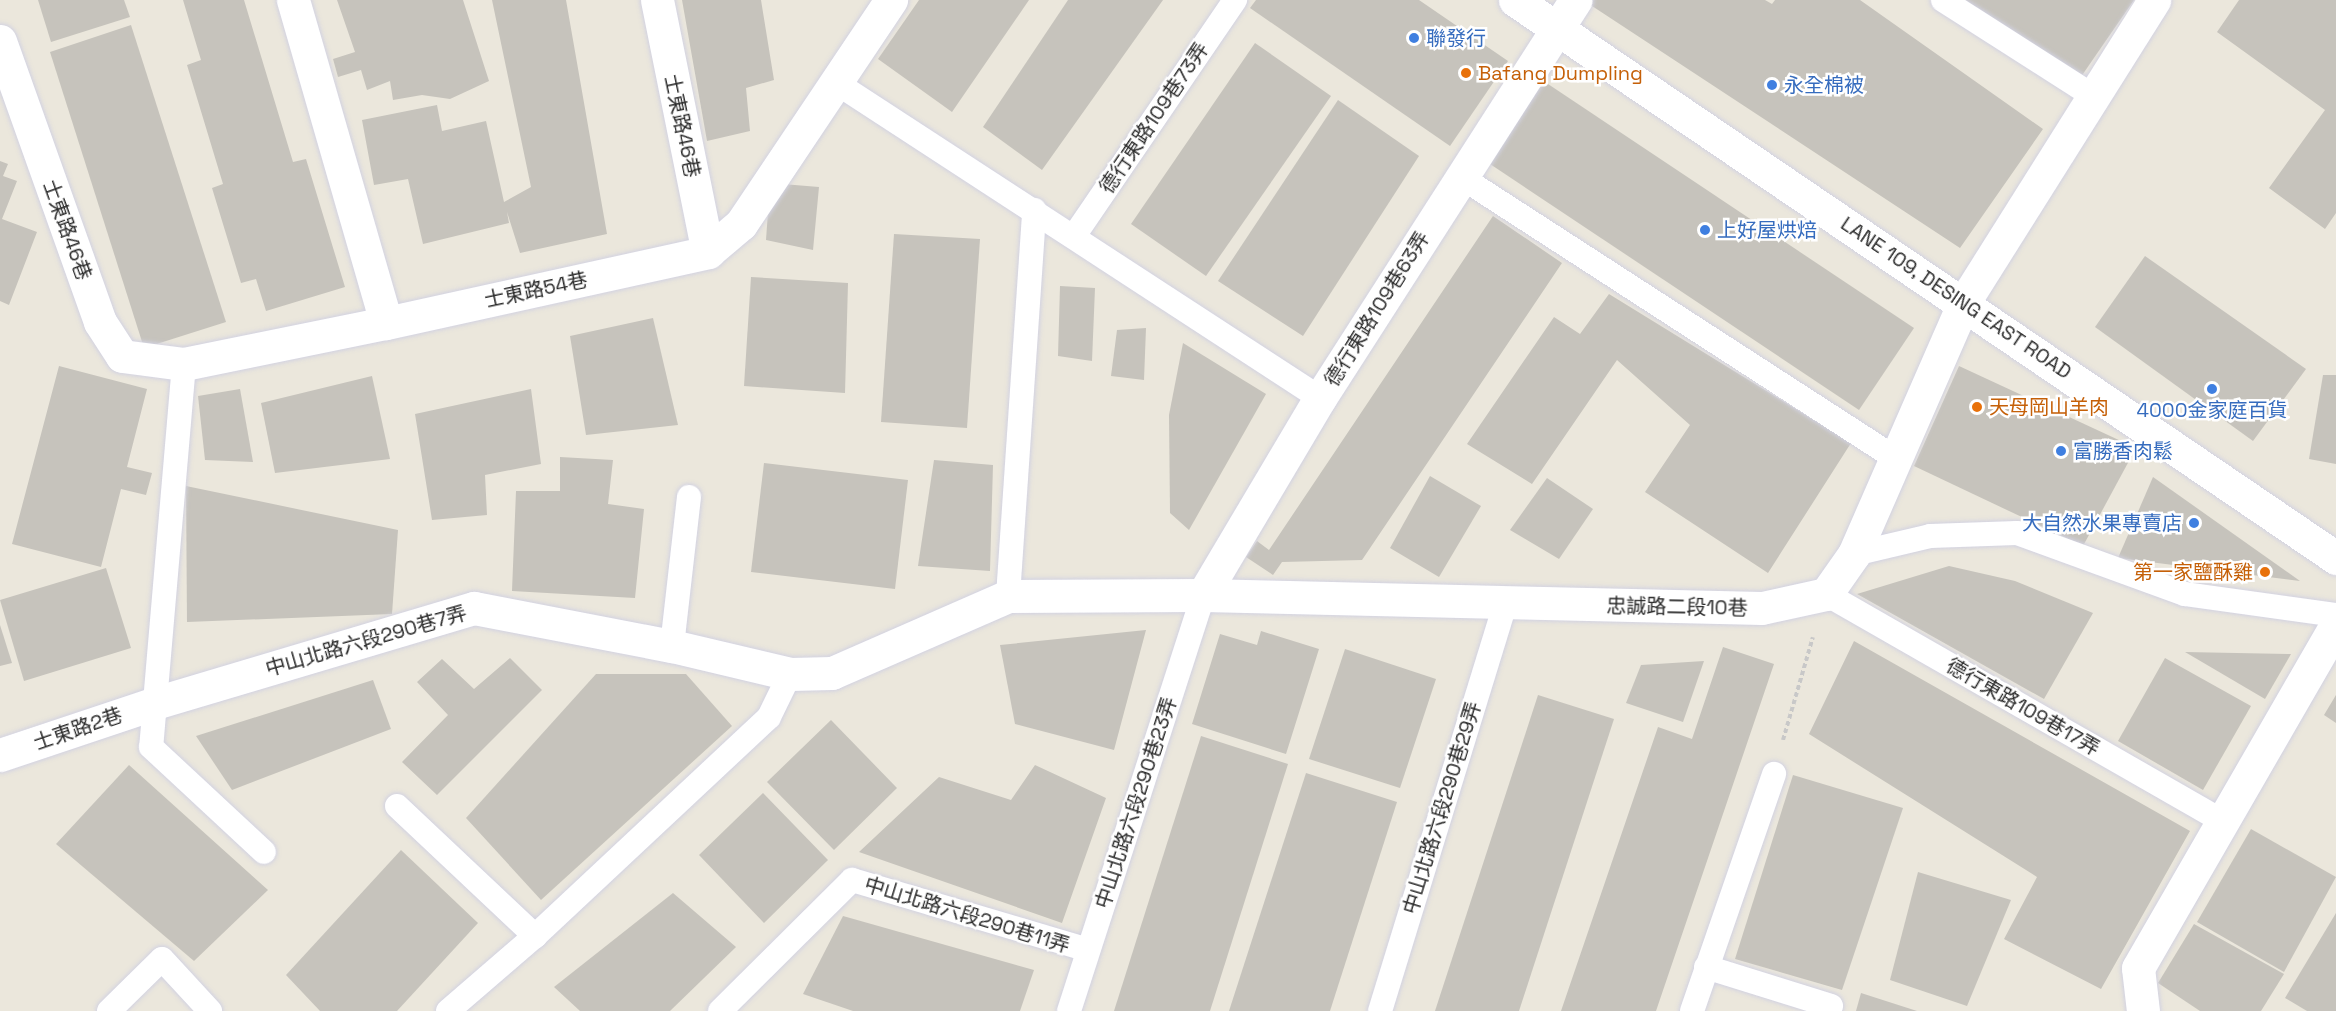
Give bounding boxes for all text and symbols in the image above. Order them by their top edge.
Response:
place label: 聯發行 [1426,26,1486,50]
marker: 聯發行 [1407,31,1421,45]
street label: 德行東路109巷73弄 [1095,38,1213,198]
place label: Bafang Dumpling [1478,61,1643,85]
marker: Bafang Dumpling [1459,66,1473,80]
street label: 士東路46巷 [659,72,705,180]
place label: 永全棉被 [1784,73,1864,97]
marker: 永全棉被 [1765,78,1779,92]
street label: 士東路46巷 [38,177,96,283]
street label: LANE 109, DESING EAST ROAD [1836,211,2076,385]
place label: 上好屋烘焙 [1717,218,1817,242]
marker: 上好屋烘焙 [1698,223,1712,237]
street label: 德行東路109巷63弄 [1320,227,1434,391]
street label: 士東路54巷 [482,267,590,313]
marker: 4000金家庭百貨 [2205,382,2219,396]
place label: 天母岡山羊肉 [1989,395,2109,419]
place label: 4000金家庭百貨 [2137,398,2287,422]
marker: 天母岡山羊肉 [1970,400,1984,414]
place label: 富勝香肉鬆 [2073,439,2173,463]
marker: 富勝香肉鬆 [2054,444,2068,458]
place label: 大自然水果專賣店 [2022,511,2182,535]
marker: 大自然水果專賣店 [2187,516,2201,530]
place label: 第一家鹽酥雞 [2133,560,2253,584]
marker: 第一家鹽酥雞 [2258,565,2272,579]
street label: 忠誠路二段10巷 [1606,594,1748,620]
street label: 中山北路六段290巷7弄 [263,601,469,681]
street label: 德行東路109巷17弄 [1942,653,2104,761]
street label: 中山北路六段290巷23弄 [1090,694,1182,912]
street label: 中山北路六段290巷29弄 [1398,699,1486,917]
street label: 士東路2巷 [31,703,125,755]
street label: 中山北路六段290巷11弄 [861,872,1073,958]

